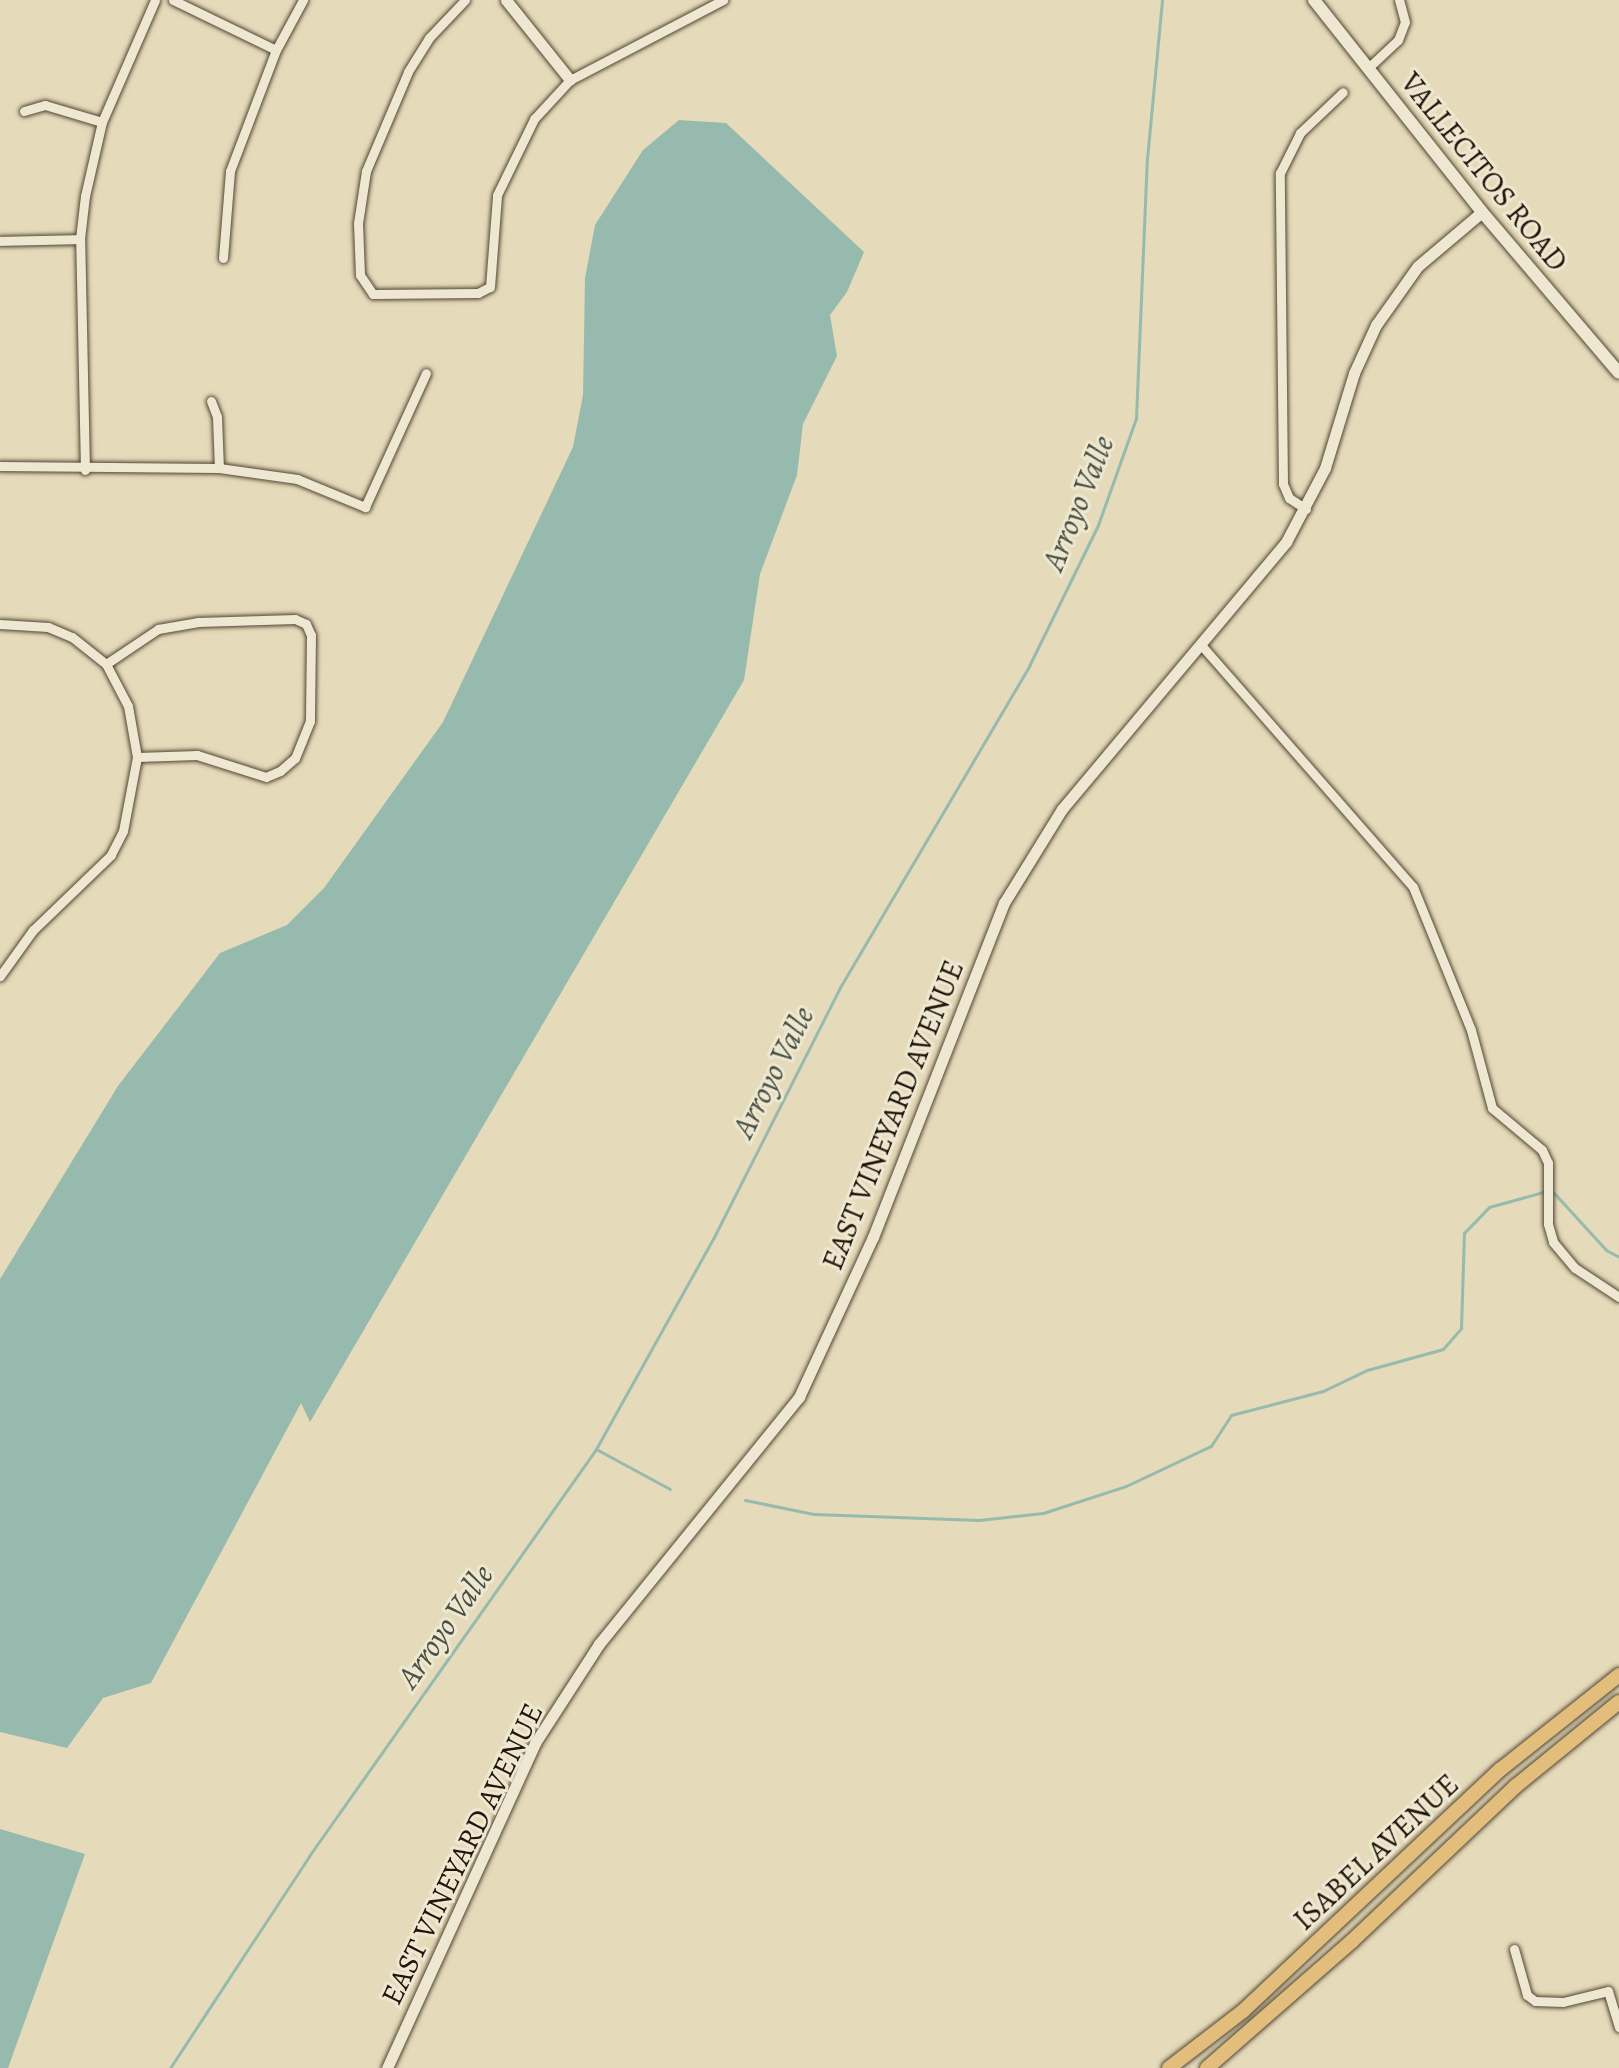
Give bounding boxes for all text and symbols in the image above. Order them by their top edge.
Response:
street label: VALLECITOS ROAD [1393,65,1575,279]
water label: Arroyo Valle [1034,430,1122,576]
street label: EAST VINEYARD AVENUE [814,955,972,1275]
water label: Arroyo Valle [724,1000,822,1144]
water label: Arroyo Valle [389,1557,501,1695]
street label: EAST VINEYARD AVENUE [373,1697,551,2011]
street label: ISABEL AVENUE [1286,1766,1466,1938]

